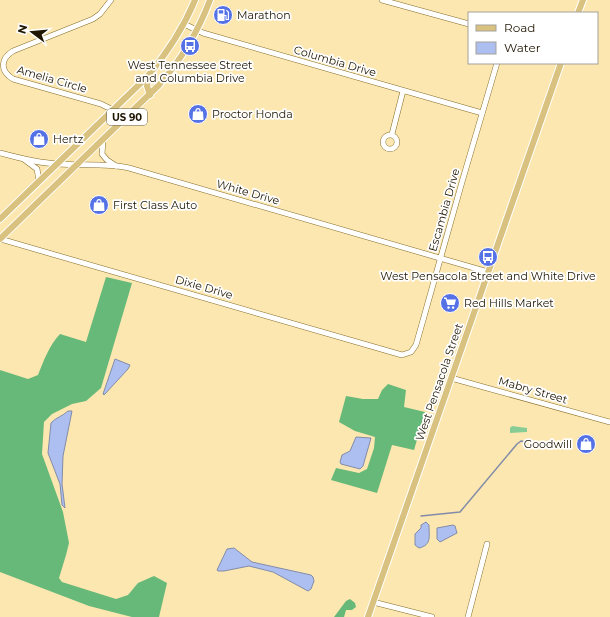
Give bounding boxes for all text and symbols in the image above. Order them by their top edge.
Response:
fuel station icon: Marathon [212,4,234,26]
place label: Marathon [237,8,291,22]
north arrow [12,12,52,52]
legend [468,12,598,64]
text: Road [504,20,535,35]
text: N [14,23,30,35]
bus stop icon: West Tennessee Street and Columbia Drive [179,35,201,57]
text: Water [504,40,541,55]
street label: Columbia Drive [292,43,378,80]
place label: West Tennessee Street and Columbia Drive [127,58,253,85]
street label: Amelia Circle [15,62,89,96]
shop icon: Proctor Honda [187,103,209,125]
place label: Proctor Honda [212,107,293,121]
road number: US 90 [107,109,147,125]
shop icon: Hertz [28,128,50,150]
place label: Hertz [53,132,84,146]
street label: Escambia Drive [425,167,463,253]
street label: White Drive [215,176,281,208]
shop icon: First Class Auto [88,194,110,216]
place label: First Class Auto [113,198,197,212]
bus stop icon: West Pensacola Street and White Drive [477,246,499,268]
place label: West Pensacola Street and White Drive [380,269,596,283]
street label: Dixie Drive [174,272,235,302]
supermarket icon: Red Hills Market [439,292,461,314]
place label: Red Hills Market [464,296,554,310]
street label: West Pensacola Street [412,321,466,443]
street label: Mabry Street [497,373,570,407]
shop icon: Goodwill [575,433,597,455]
place label: Goodwill [524,437,572,451]

